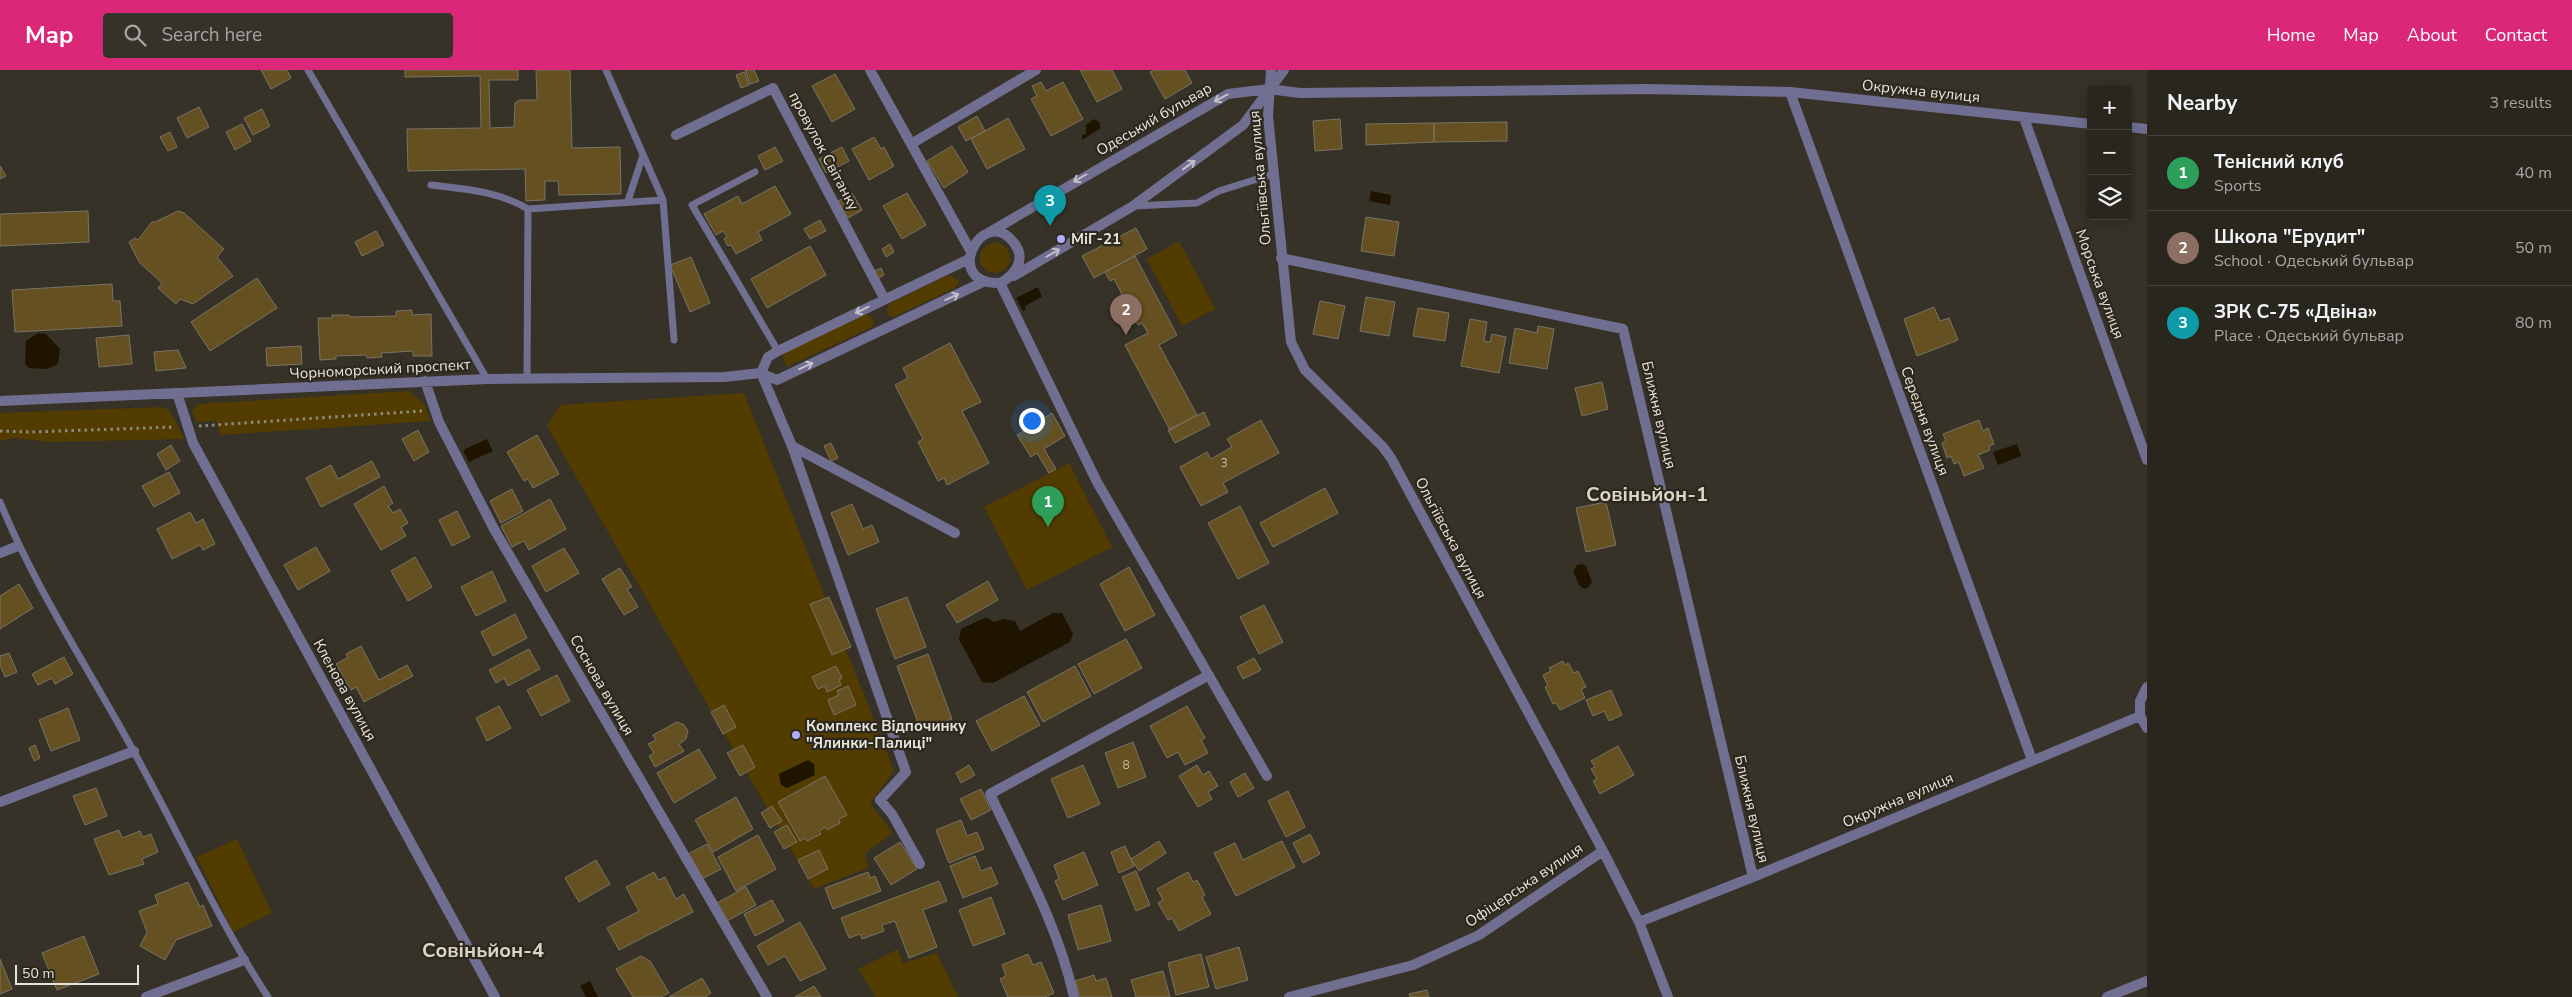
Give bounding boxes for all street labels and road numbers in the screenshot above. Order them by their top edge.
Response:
street label: Окружна вулиця [1861,75,1981,107]
street label: Одеський бульвар [1093,78,1216,160]
street label: провулок Світанку [784,88,864,214]
street label: Ольгіївська вулиця [1244,110,1276,246]
street label: Морська вулиця [2071,226,2129,342]
street label: Чорноморський проспект [289,354,471,384]
street label: Ближня вулиця [1637,359,1681,471]
street label: Середня вулиця [1896,364,1954,478]
street label: Ольгіївська вулиця [1410,474,1492,602]
street label: Соснова вулиця [565,631,639,739]
street label: Кленова вулиця [309,635,381,745]
street label: Ближня вулиця [1730,753,1774,865]
street label: Окружна вулиця [1839,768,1957,832]
street label: Офіцерська вулиця [1461,838,1587,932]

